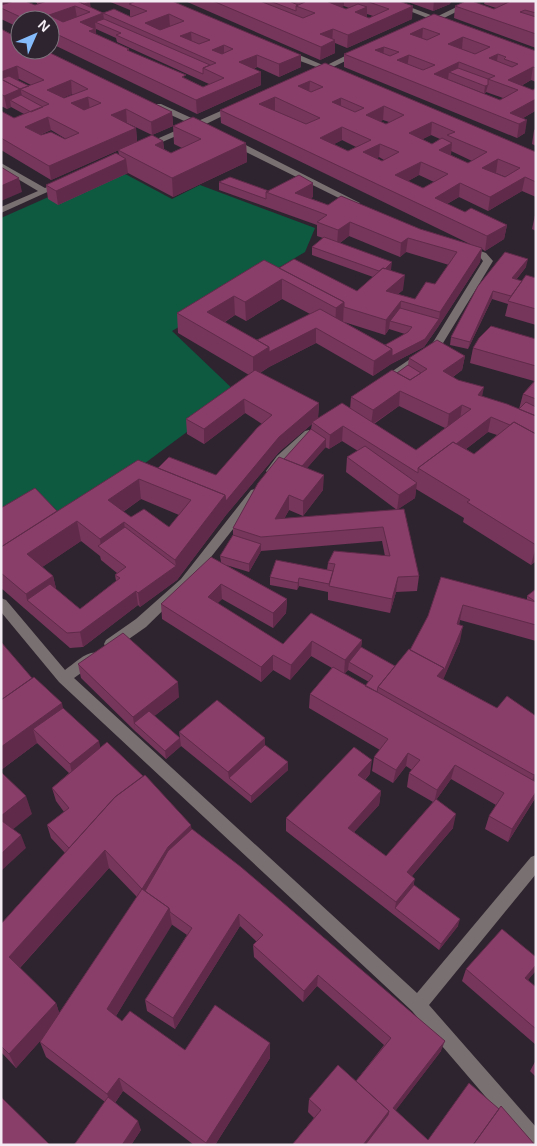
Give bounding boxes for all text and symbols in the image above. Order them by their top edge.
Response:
north arrow [10,10,60,60]
text: N [35,17,53,35]

